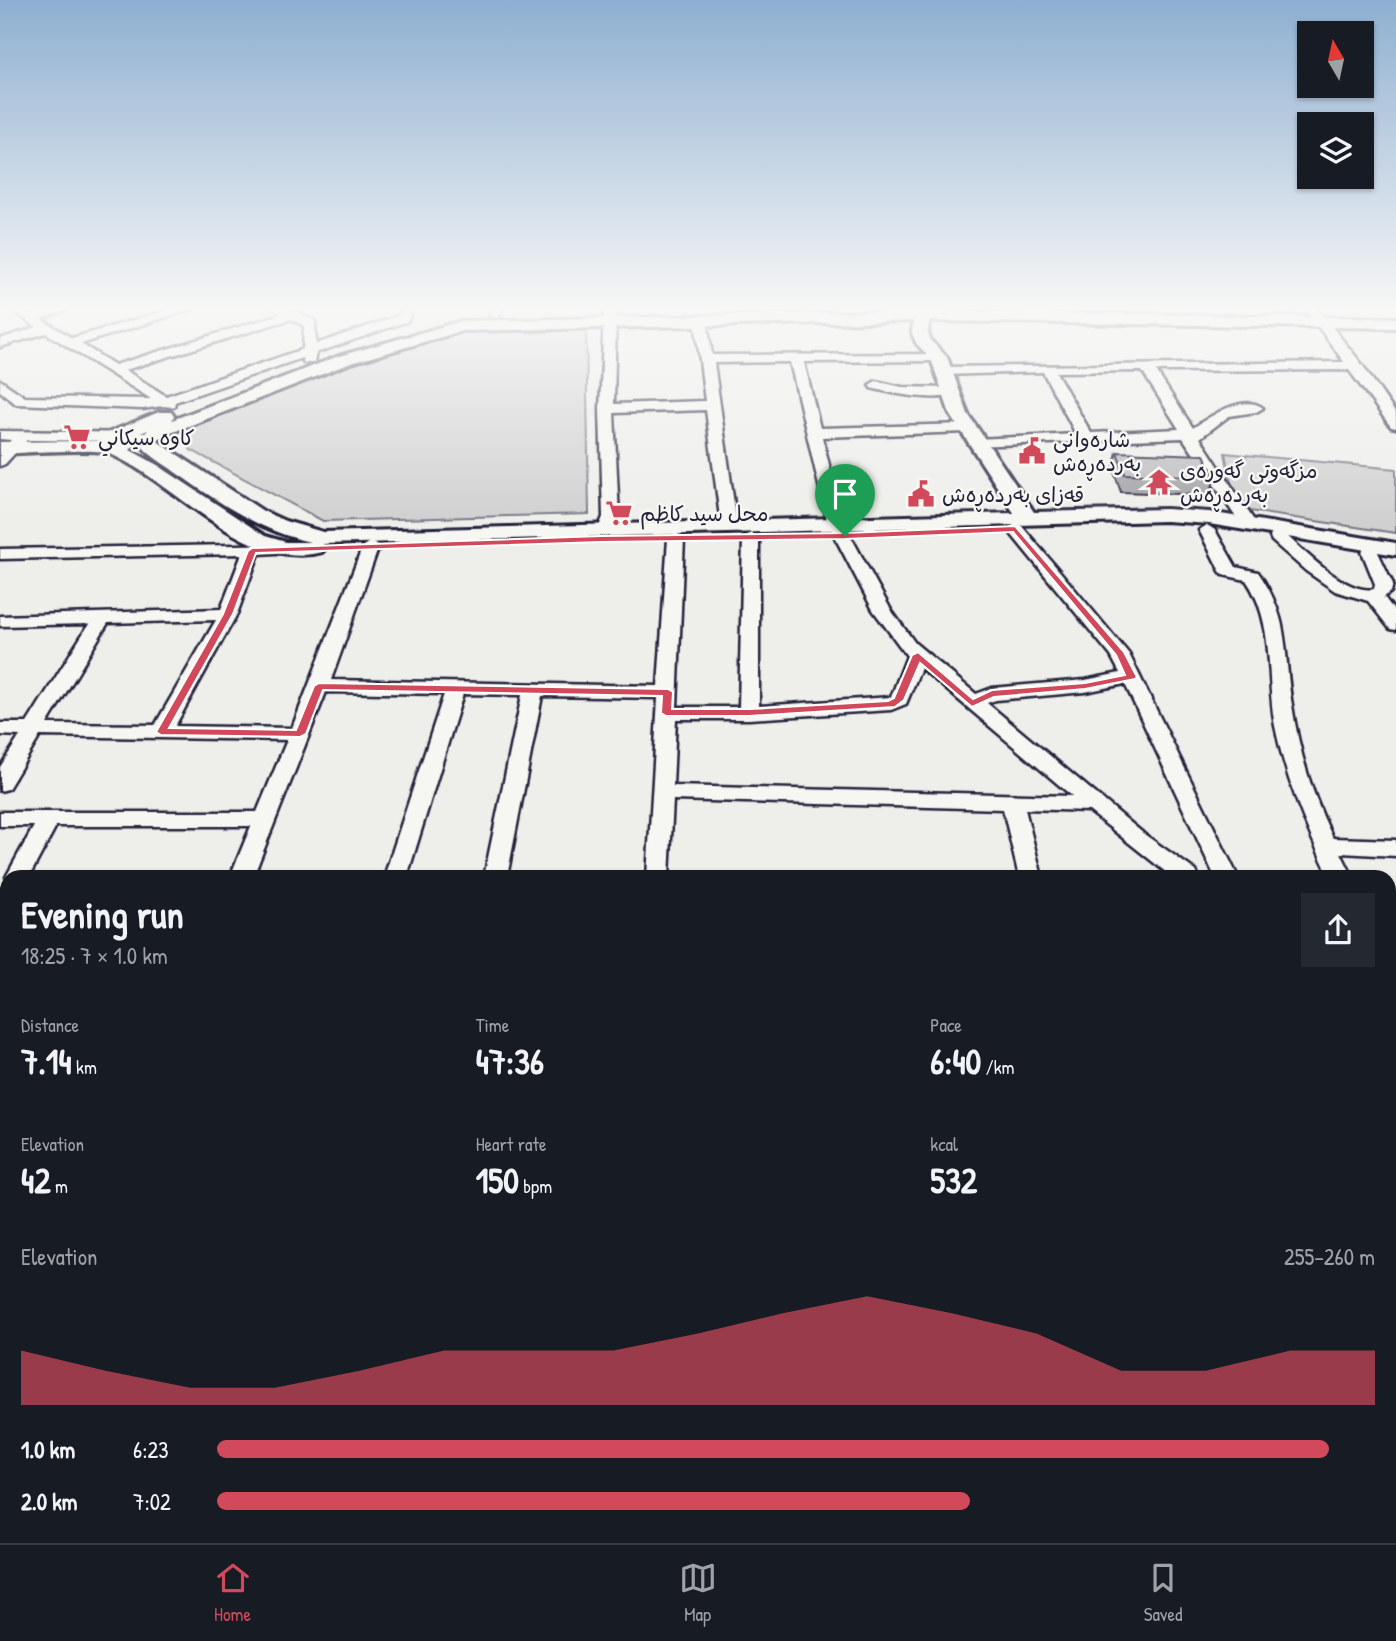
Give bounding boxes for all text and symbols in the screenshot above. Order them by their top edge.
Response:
north arrow [1297,21,1374,98]
map controls [1297,21,1374,189]
button: layers [1297,112,1374,189]
supermarket icon: كاوه سيكاني [62,422,92,452]
place label: كاوه سيكاني [98,423,195,457]
place label: شارەوانی بەردەڕەش [1053,425,1141,481]
public building icon: شارەوانی بەردەڕەش [1017,436,1047,466]
place label: مزگەوتی گەورەی بەردەڕەش [1180,456,1317,512]
pin [815,464,875,536]
temple icon: مزگەوتی گەورەی بەردەڕەش [1144,467,1174,497]
icon: arrive [826,475,864,513]
public building icon: قەزای بەردەڕەش [906,479,936,509]
place label: قەزای بەردەڕەش [942,480,1084,512]
supermarket icon: محل سيد كاظم [604,498,634,528]
place label: محل سيد كاظم [640,499,768,530]
text: Evening run [21,888,184,940]
button: share [1301,893,1375,967]
text: 18:25 · 7 × 1.0 km [21,940,168,971]
text: Distance [21,1012,79,1038]
text: Time [476,1012,509,1038]
text: Pace [930,1012,962,1038]
text: 7.14 [21,1038,72,1085]
text: 47:36 [476,1038,544,1085]
text: 6:40 [930,1038,981,1085]
text: km [72,1054,97,1080]
text: /km [981,1054,1014,1080]
text: Elevation [21,1131,84,1157]
text: Heart rate [476,1131,547,1157]
text: kcal [930,1131,958,1157]
text: 42 [21,1157,51,1204]
text: 150 [476,1157,519,1204]
text: 532 [930,1157,977,1204]
text: m [51,1173,68,1199]
text: bpm [519,1173,552,1199]
text: Elevation [21,1241,97,1272]
text: 255–260 m [1284,1241,1375,1272]
text: 1.0 km [21,1434,75,1465]
text: 6:23 [133,1434,169,1465]
text: 2.0 km [21,1486,77,1517]
text: 7:02 [133,1486,171,1517]
tab: Home [214,1559,252,1627]
tab: Map [679,1559,717,1627]
tab: Saved [1144,1559,1182,1627]

